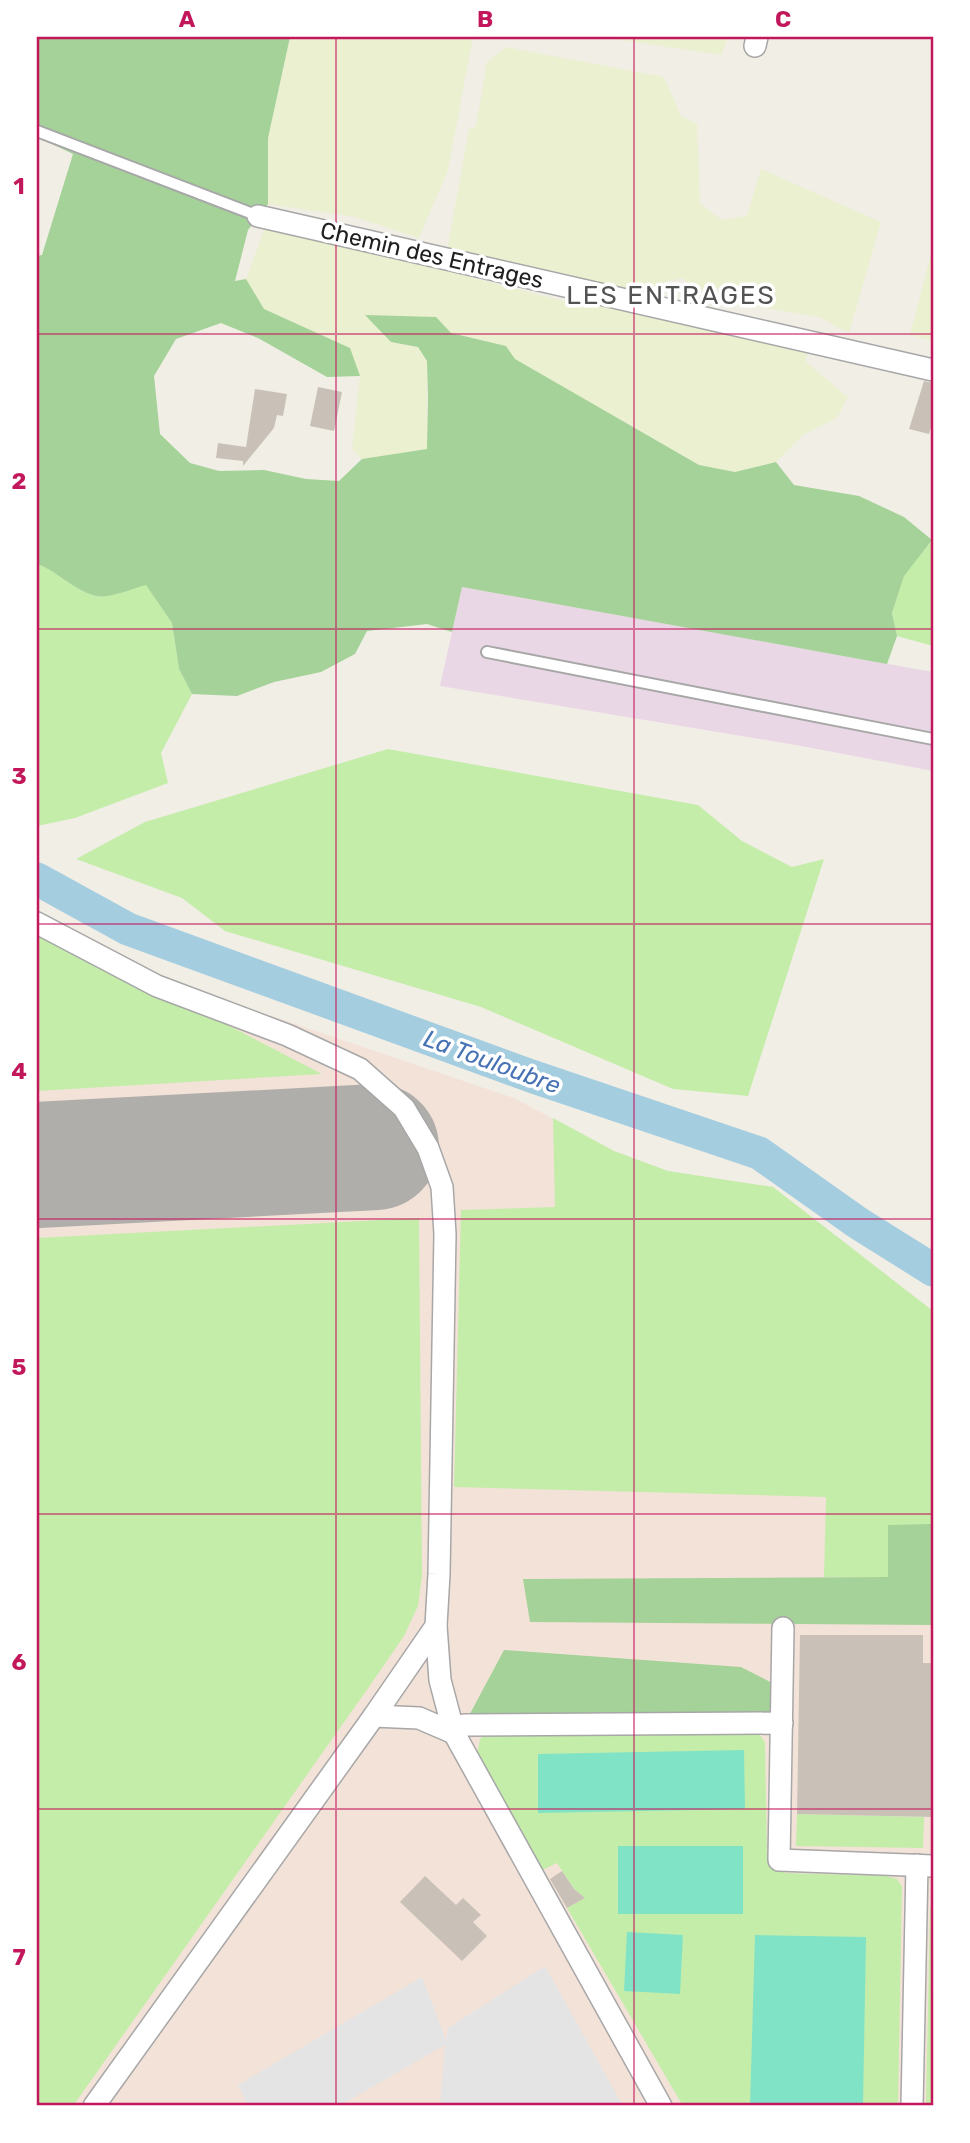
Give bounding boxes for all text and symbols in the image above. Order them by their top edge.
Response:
text: A [179,5,196,33]
text: B [477,5,493,33]
text: C [775,5,791,33]
text: 1 [13,172,25,200]
street label: Chemin des Entrages [318,216,546,294]
district label: LES ENTRAGES [566,280,776,311]
text: 2 [12,467,26,495]
text: 3 [11,762,27,790]
water label: La Touloubre [420,1024,564,1100]
text: 4 [11,1057,27,1085]
text: 5 [12,1353,27,1381]
text: 6 [12,1648,27,1676]
text: 7 [12,1943,26,1971]

